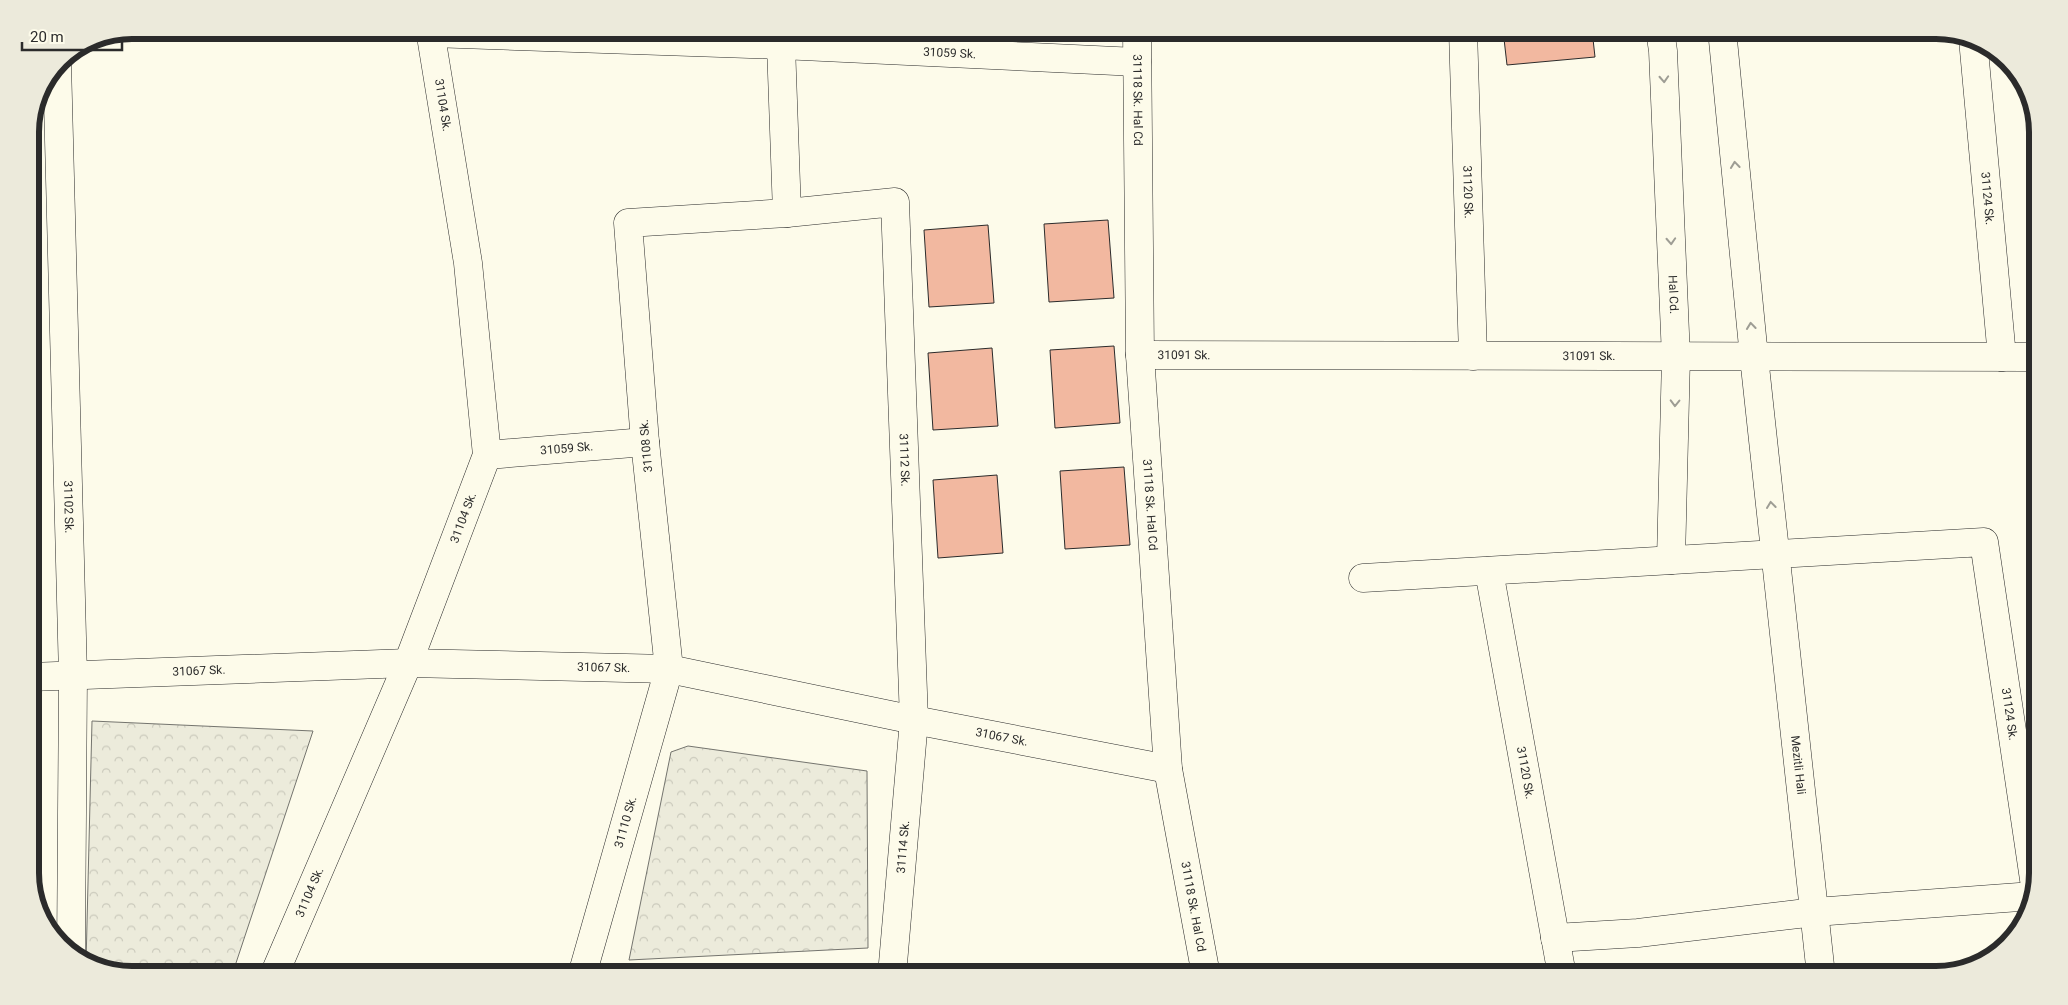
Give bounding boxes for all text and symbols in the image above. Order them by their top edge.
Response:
scale bar [22,20,122,52]
text: 20 m [30,28,64,46]
street label: 31059 Sk. [923,45,976,61]
street label: 31118 Sk. Hal Cd [1130,54,1145,146]
one-way arrow [1659,75,1669,83]
street label: 31104 Sk. [432,78,454,132]
one-way arrow [1730,160,1741,168]
street label: 31120 Sk. [1460,165,1476,219]
street label: 31124 Sk. [1978,171,1997,225]
one-way arrow [1666,237,1677,245]
street label: Hal Cd. [1666,275,1681,314]
one-way arrow [1746,322,1757,330]
street label: 31091 Sk. [1157,348,1211,362]
street label: 31091 Sk. [1562,349,1616,363]
one-way arrow [1670,400,1680,408]
street label: 31108 Sk. [637,419,655,473]
street label: 31112 Sk. [896,433,912,487]
street label: 31059 Sk. [540,439,594,458]
street label: 31118 Sk. Hal Cd [1140,458,1160,551]
street label: 31102 Sk. [61,480,76,534]
street label: 31104 Sk. [447,490,479,545]
one-way arrow [1766,501,1777,509]
street label: 31067 Sk. [577,660,630,675]
street label: 31067 Sk. [172,663,226,679]
street label: 31124 Sk. [1999,687,2020,741]
street label: 31067 Sk. [974,725,1029,749]
street label: Mezitli Hali [1788,735,1808,795]
street label: 31120 Sk. [1514,745,1537,800]
street label: 31110 Sk. [611,795,639,850]
street label: 31114 Sk. [894,820,912,874]
street label: 31118 Sk. Hal Cd [1178,860,1209,953]
street label: 31104 Sk. [293,865,326,919]

